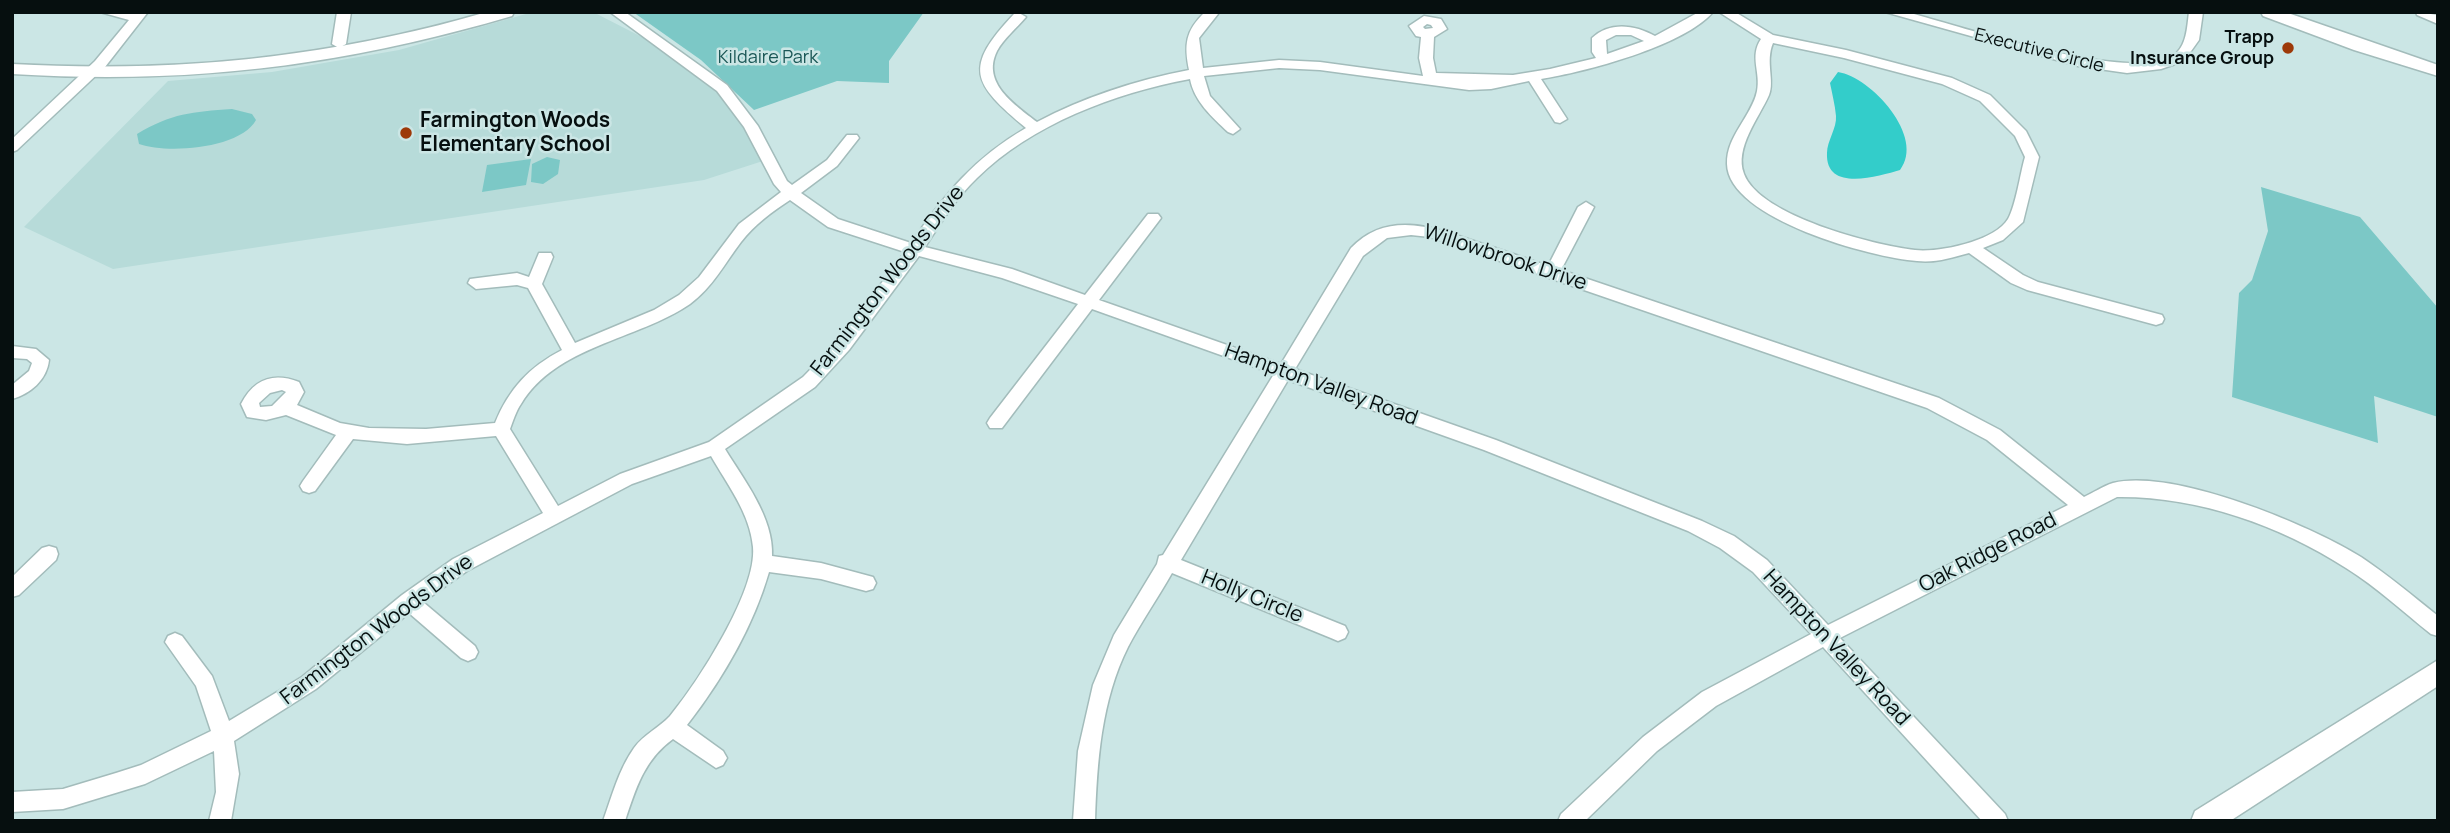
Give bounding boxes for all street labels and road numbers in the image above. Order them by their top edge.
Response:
street label: Executive Circle [1972,24,2106,78]
street label: Farmington Woods Drive [806,181,970,381]
street label: Willowbrook Drive [1420,220,1590,296]
street label: Hampton Valley Road [1221,338,1421,432]
street label: Oak Ridge Road [1915,508,2061,598]
street label: Farmington Woods Drive [276,549,478,711]
street label: Holly Circle [1197,565,1307,629]
street label: Hampton Valley Road [1757,565,1915,731]

